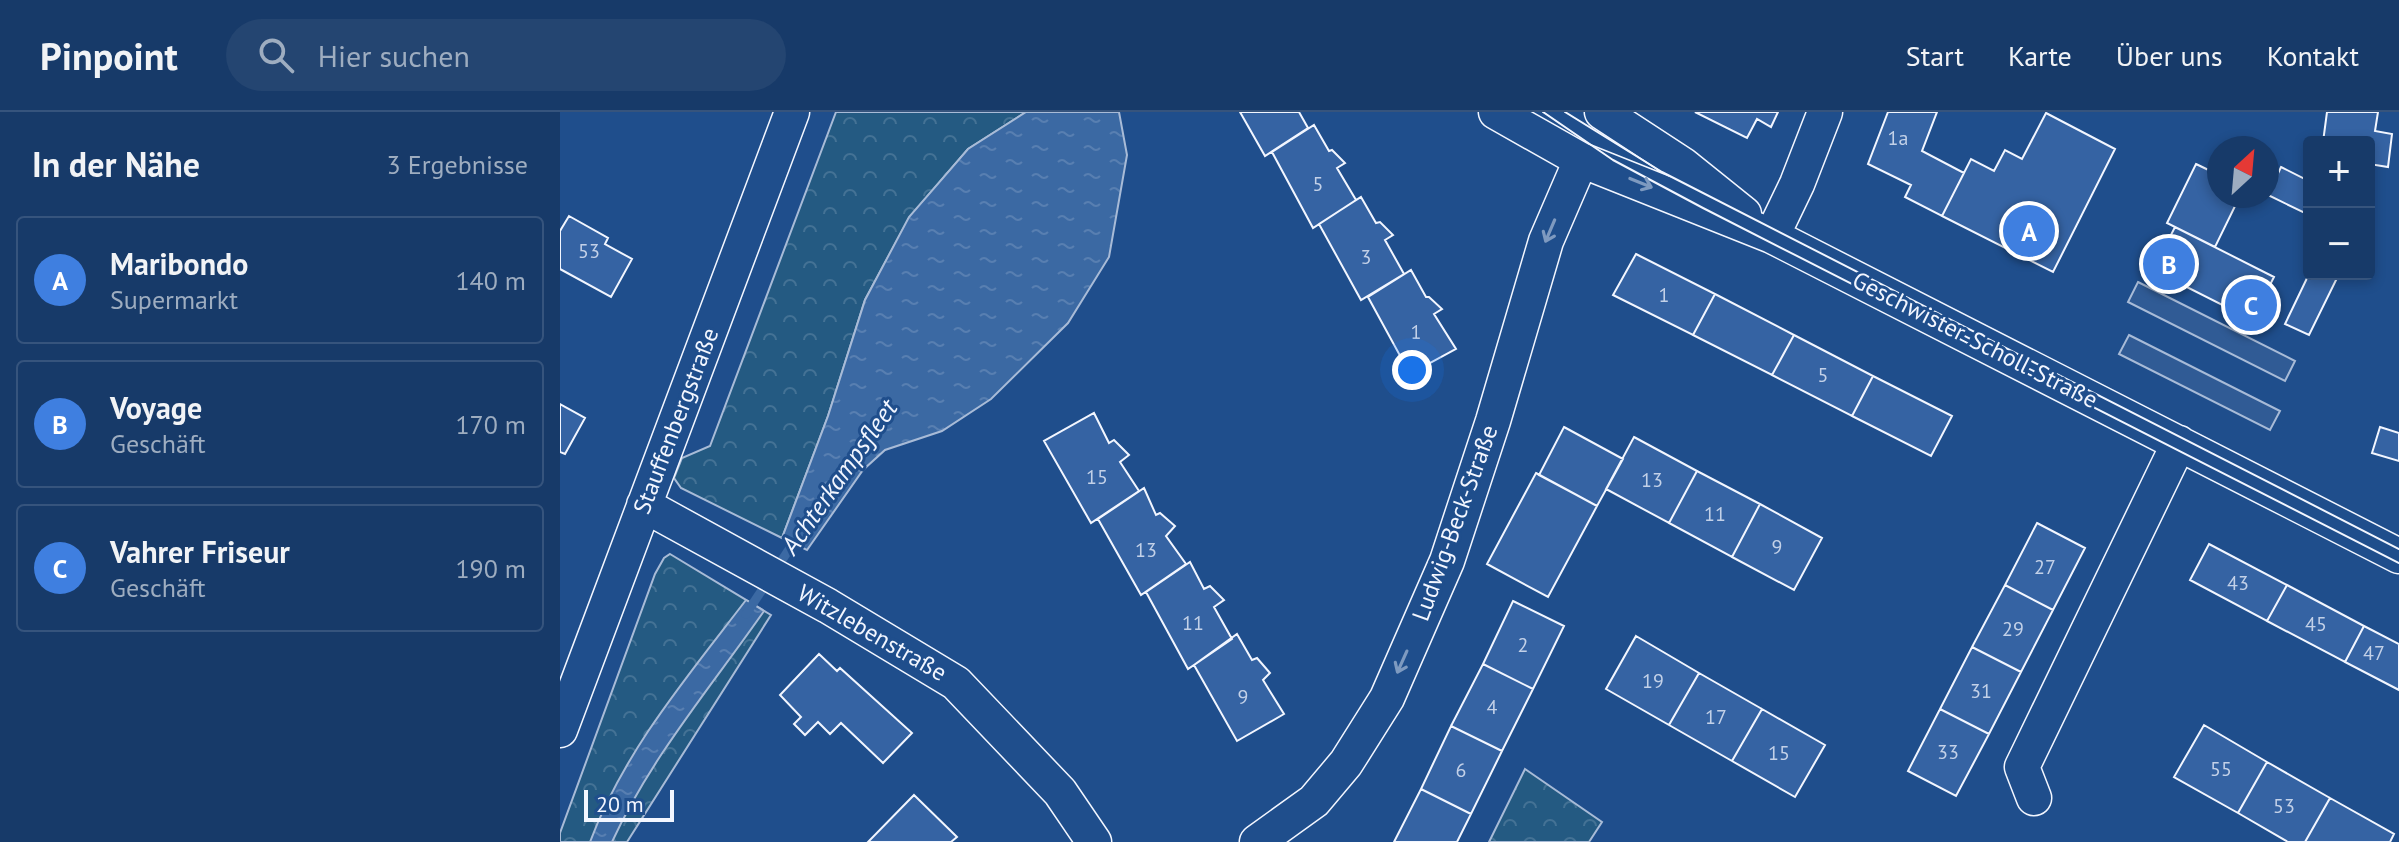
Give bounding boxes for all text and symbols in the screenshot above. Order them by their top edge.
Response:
search box [226,19,786,91]
text: Pinpoint [40,31,178,80]
icon: search [254,33,298,77]
text: Hier suchen [318,36,470,75]
text: Start [1906,37,1964,74]
text: Karte [2008,37,2072,74]
text: Über uns [2116,37,2223,74]
text: Kontakt [2267,37,2359,74]
house number: 1a [1888,125,1908,151]
north arrow [2207,136,2279,208]
map controls [2303,136,2375,280]
button: + [2303,136,2375,208]
text: In der Nähe [32,142,200,186]
text: 3 Ergebnisse [387,148,528,181]
house number: 5 [1313,171,1323,197]
one-way arrow [1628,177,1653,192]
pin: A [2003,201,2055,261]
button: − [2303,208,2375,280]
one-way arrow [1542,218,1557,243]
pin: B [2143,234,2195,294]
house number: 53 [578,238,600,264]
text: Maribondo [110,244,248,283]
house number: 3 [1361,244,1371,270]
text: A [52,264,68,297]
text: 140 m [455,264,526,297]
street label: Geschwister-Scholl-Straße [1847,264,2103,415]
pin: C [2225,275,2277,335]
house number: 1 [1659,282,1669,308]
text: Supermarkt [110,283,238,316]
house number: 1 [1411,319,1421,345]
street label: Stauffenbergstraße [626,323,725,518]
your location [1392,350,1432,390]
house number: 5 [1818,362,1828,388]
text: Voyage [110,388,202,427]
water label: Achterkampsfleet [772,391,905,561]
text: B [52,408,68,441]
text: 170 m [455,408,526,441]
street label: Ludwig-Beck-Straße [1405,420,1504,625]
text: Geschäft [110,427,206,460]
house number: 15 [1086,464,1108,490]
house number: 13 [1641,467,1663,493]
house number: 11 [1704,501,1726,527]
text: Vahrer Friseur [110,532,290,571]
house number: 9 [1772,534,1782,560]
house number: 13 [1135,537,1157,563]
text: C [53,552,67,585]
text: 190 m [455,552,526,585]
house number: 27 [2034,554,2056,580]
house number: 43 [2227,570,2249,596]
text: Geschäft [110,571,206,604]
street label: Witzlebenstraße [792,577,952,688]
house number: 11 [1182,610,1204,636]
house number: 45 [2305,611,2327,637]
house number: 29 [2002,616,2024,642]
house number: 2 [1518,632,1528,658]
house number: 47 [2363,640,2385,666]
one-way arrow [1394,649,1409,674]
house number: 19 [1642,668,1664,694]
house number: 31 [1970,678,1992,704]
house number: 9 [1238,684,1248,710]
house number: 4 [1487,694,1498,720]
house number: 17 [1705,704,1727,730]
house number: 33 [1937,739,1959,765]
house number: 15 [1768,740,1790,766]
house number: 55 [2210,756,2232,782]
house number: 6 [1456,757,1466,783]
scale bar [584,786,674,822]
text: 20 m [596,790,644,818]
house number: 53 [2273,793,2295,819]

